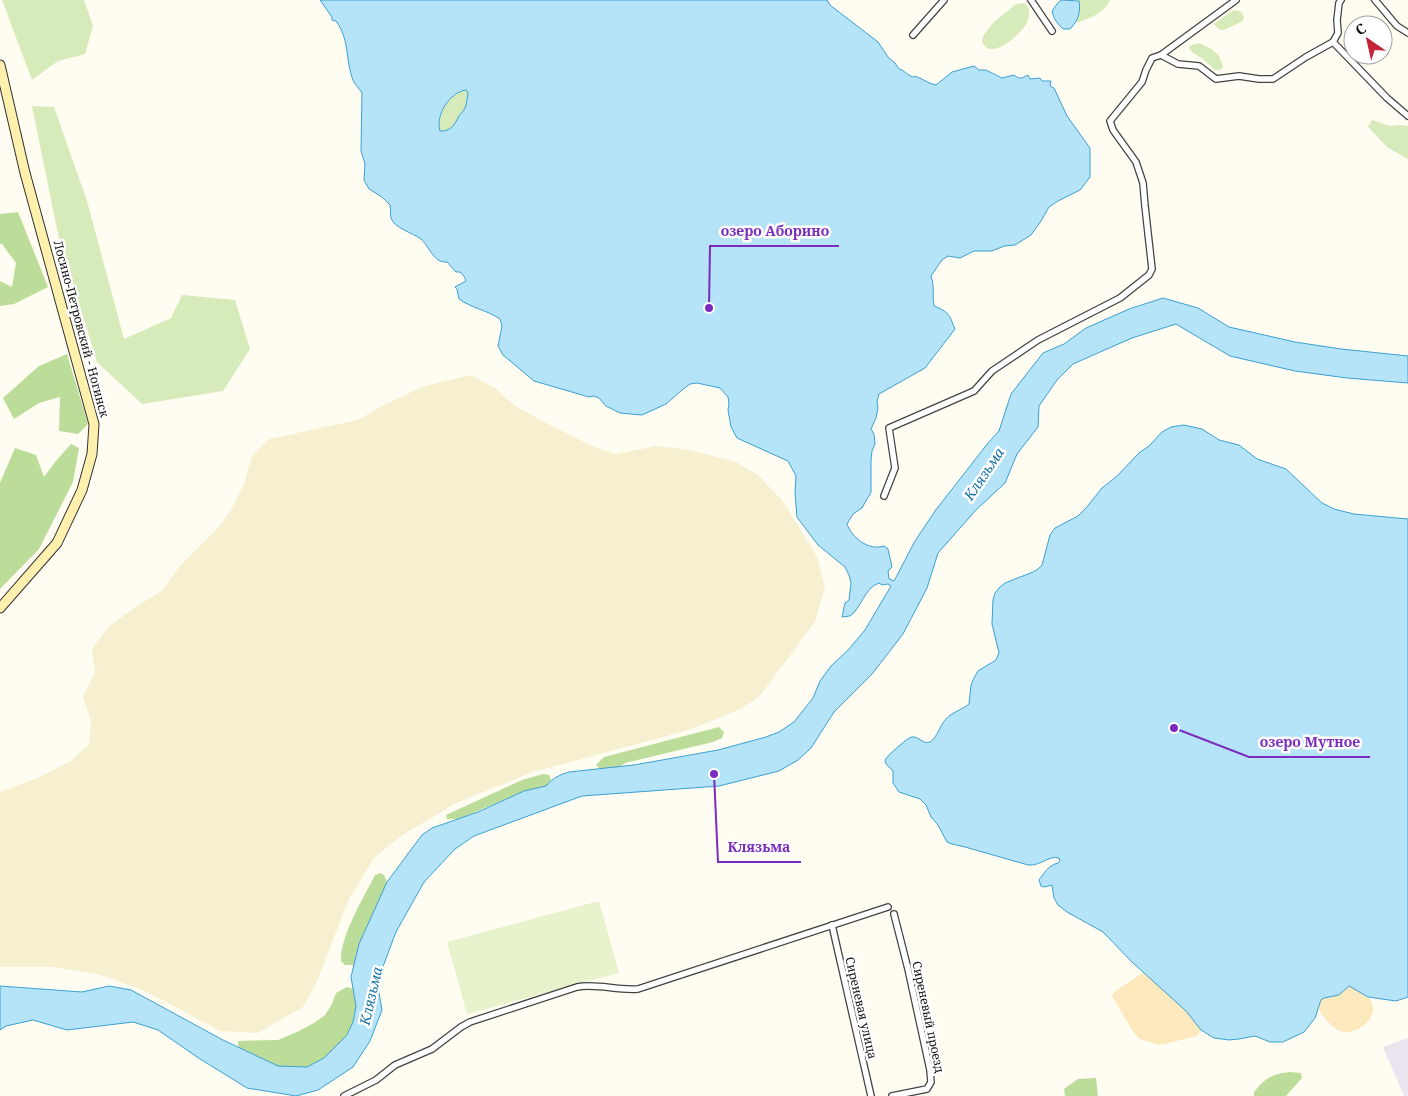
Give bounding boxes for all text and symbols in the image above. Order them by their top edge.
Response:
north arrow [1343,15,1393,65]
text: С [1351,18,1370,39]
callout: озеро Аборино [710,217,839,246]
text: озеро Аборино [721,221,829,240]
street label: Лосино-Петровский - Ногинск [50,239,114,420]
water label: Клязьма [959,444,1008,504]
callout: озеро Мутное [1249,728,1370,757]
text: озеро Мутное [1260,732,1360,751]
callout: Клязьма [718,833,801,862]
text: Клязьма [728,837,790,856]
street label: Сиреневая улица [841,955,882,1061]
street label: Сиреневый проезд [908,960,949,1074]
water label: Клязьма [354,965,386,1028]

